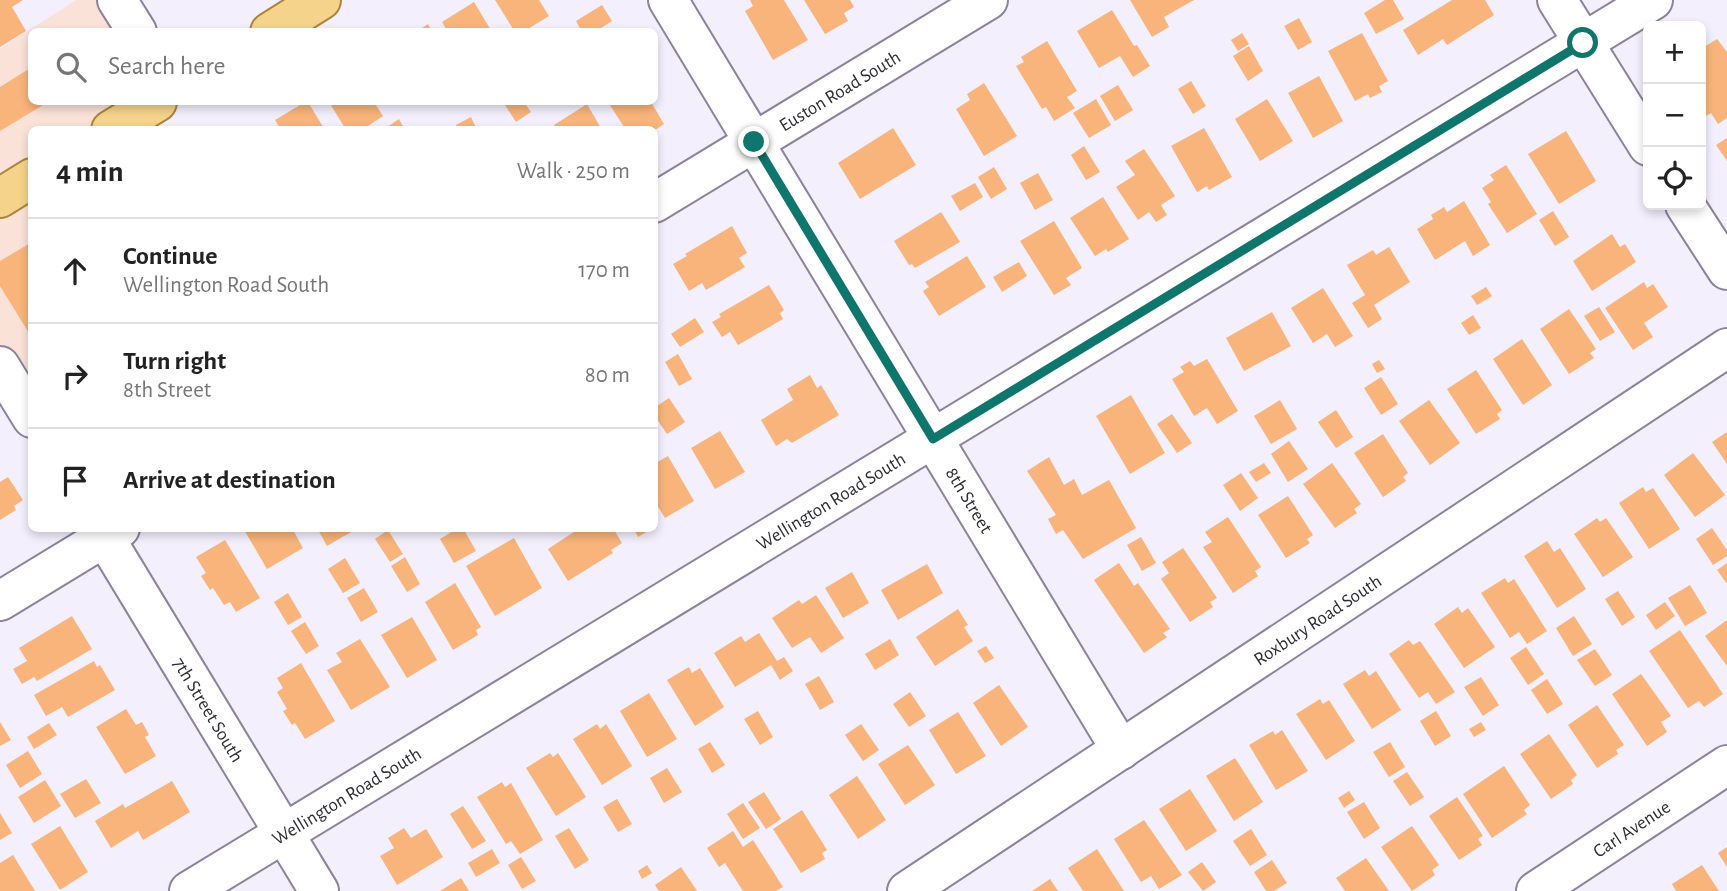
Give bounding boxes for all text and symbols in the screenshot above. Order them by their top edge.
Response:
map controls [1643,21,1706,210]
button: + [1643,21,1706,84]
route start [1567,27,1598,58]
search box [28,28,658,105]
icon: search [52,48,90,86]
street label: Euston Road South [776,48,904,136]
text: Search here [108,53,226,79]
button: − [1643,84,1706,147]
route end [738,126,769,157]
button: locate [1643,147,1706,210]
text: 4 min [56,157,124,187]
text: Walk · 250 m [517,160,630,183]
text: Continue [123,243,218,269]
icon: ahead [56,252,94,290]
text: 170 m [578,259,630,282]
text: Wellington Road South [123,274,329,297]
text: Turn right [123,348,226,374]
icon: right [56,357,94,395]
text: 80 m [585,364,630,387]
text: 8th Street [123,379,211,402]
street label: Wellington Road South [754,449,909,554]
icon: arrive [56,462,94,500]
street label: 8th Street [942,465,996,537]
text: Arrive at destination [123,467,336,493]
street label: Roxbury Road South [1251,572,1385,670]
street label: 7th Street South [169,654,246,766]
street label: Wellington Road South [269,744,425,849]
street label: Carl Avenue [1590,797,1674,862]

